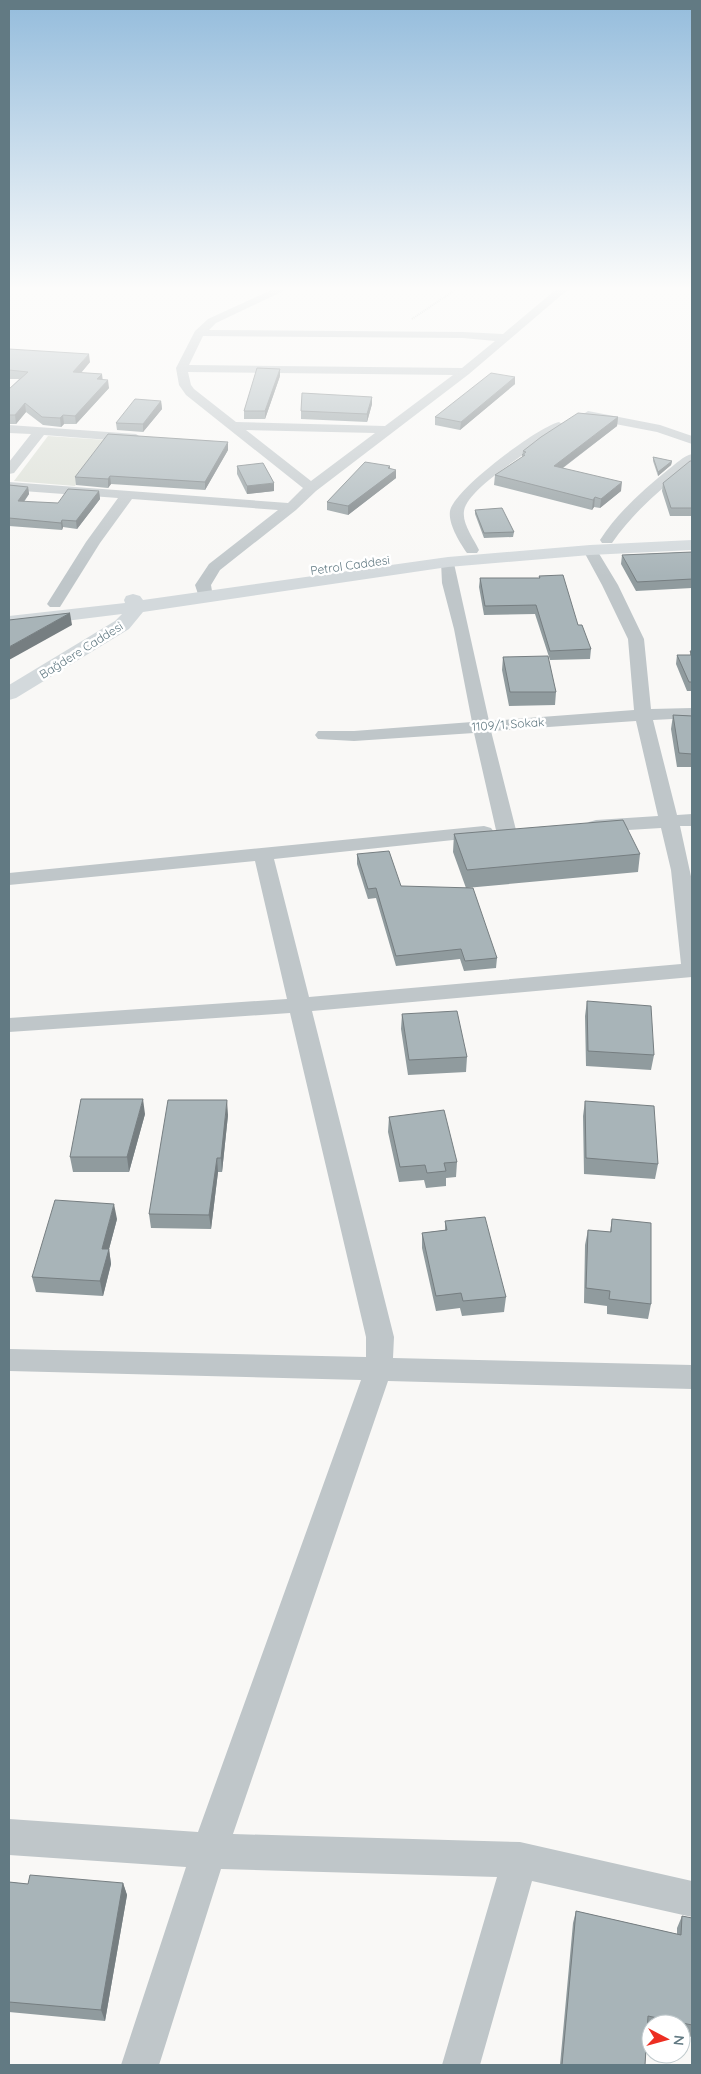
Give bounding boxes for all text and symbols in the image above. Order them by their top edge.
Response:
street label: Petrol Caddesi [309,552,391,578]
street label: Bağdere Caddesi [36,618,126,682]
street label: 1109/1. Sokak [471,714,545,734]
north arrow [641,2014,691,2064]
text: N [669,2034,688,2046]

